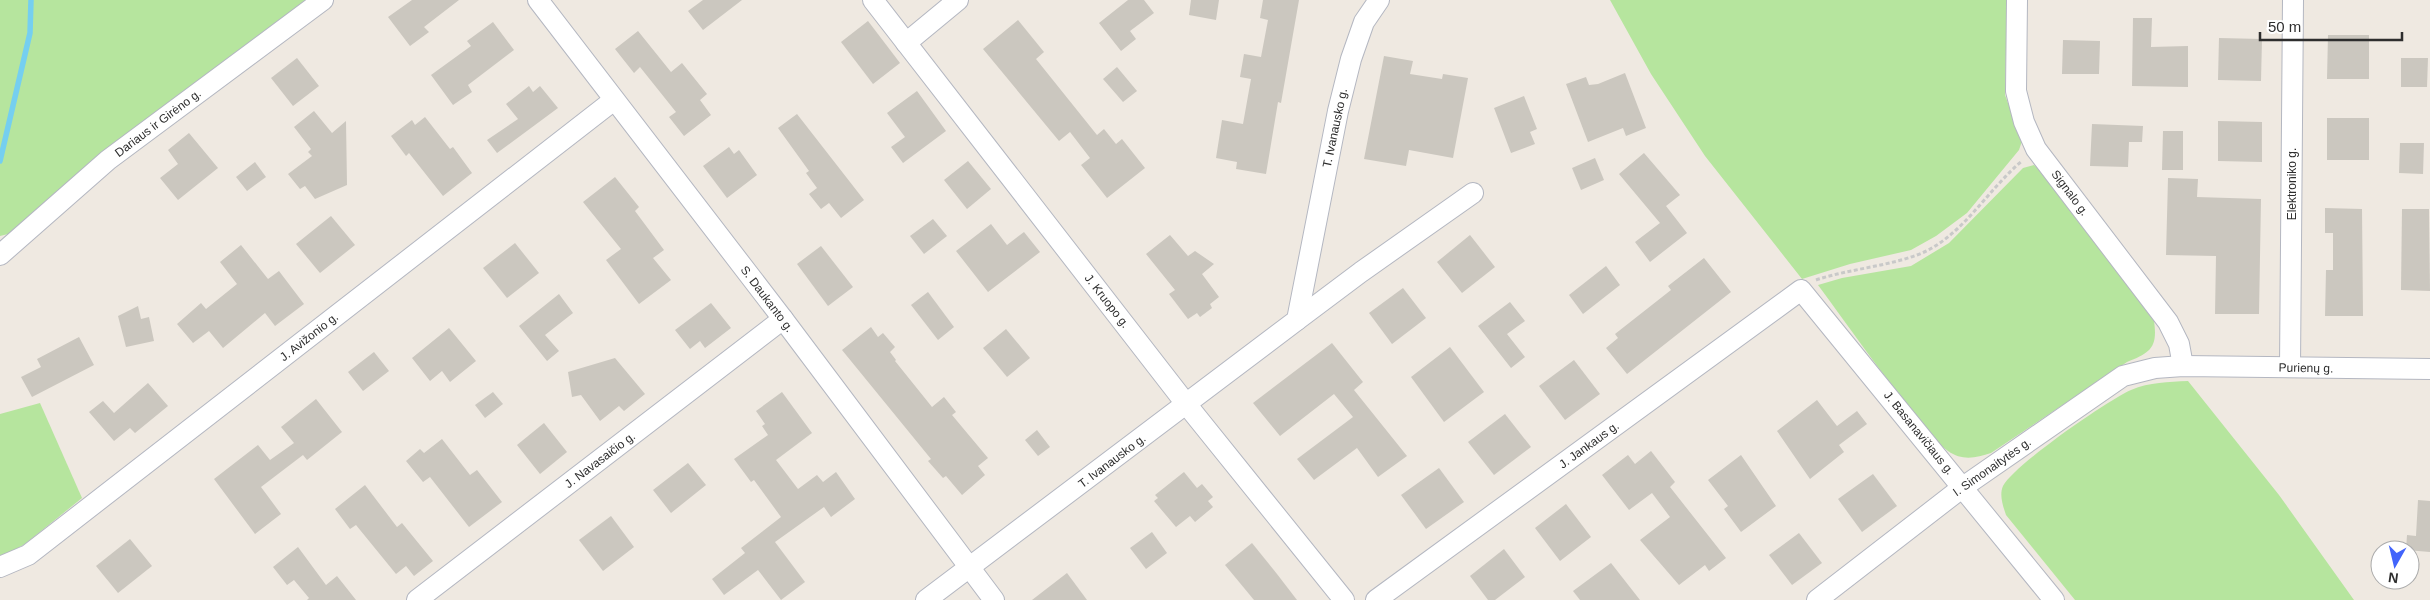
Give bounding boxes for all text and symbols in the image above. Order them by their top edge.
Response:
scale bar [2260,10,2402,42]
text: 50 m [2268,18,2301,35]
street label: Dariaus ir Girėno g. [112,86,204,160]
street label: T. Ivanausko g. [1320,87,1350,169]
street label: Elektroniko g. [2285,148,2299,220]
street label: Signalo g. [2048,167,2092,219]
street label: S. Daukanto g. [738,263,796,335]
street label: J. Kruopo g. [1082,271,1132,331]
street label: J. Avižonio g. [277,310,341,364]
street label: Purienų g. [2279,361,2333,375]
street label: J. Basanavičiaus g. [1881,388,1957,478]
street label: J. Jankaus g. [1556,419,1622,471]
street label: J. Navasaičio g. [562,429,638,491]
street label: T. Ivanausko g. [1076,431,1148,491]
street label: I. Simonaitytės g. [1950,435,2034,499]
north arrow [2370,540,2420,590]
text: N [2387,569,2399,587]

